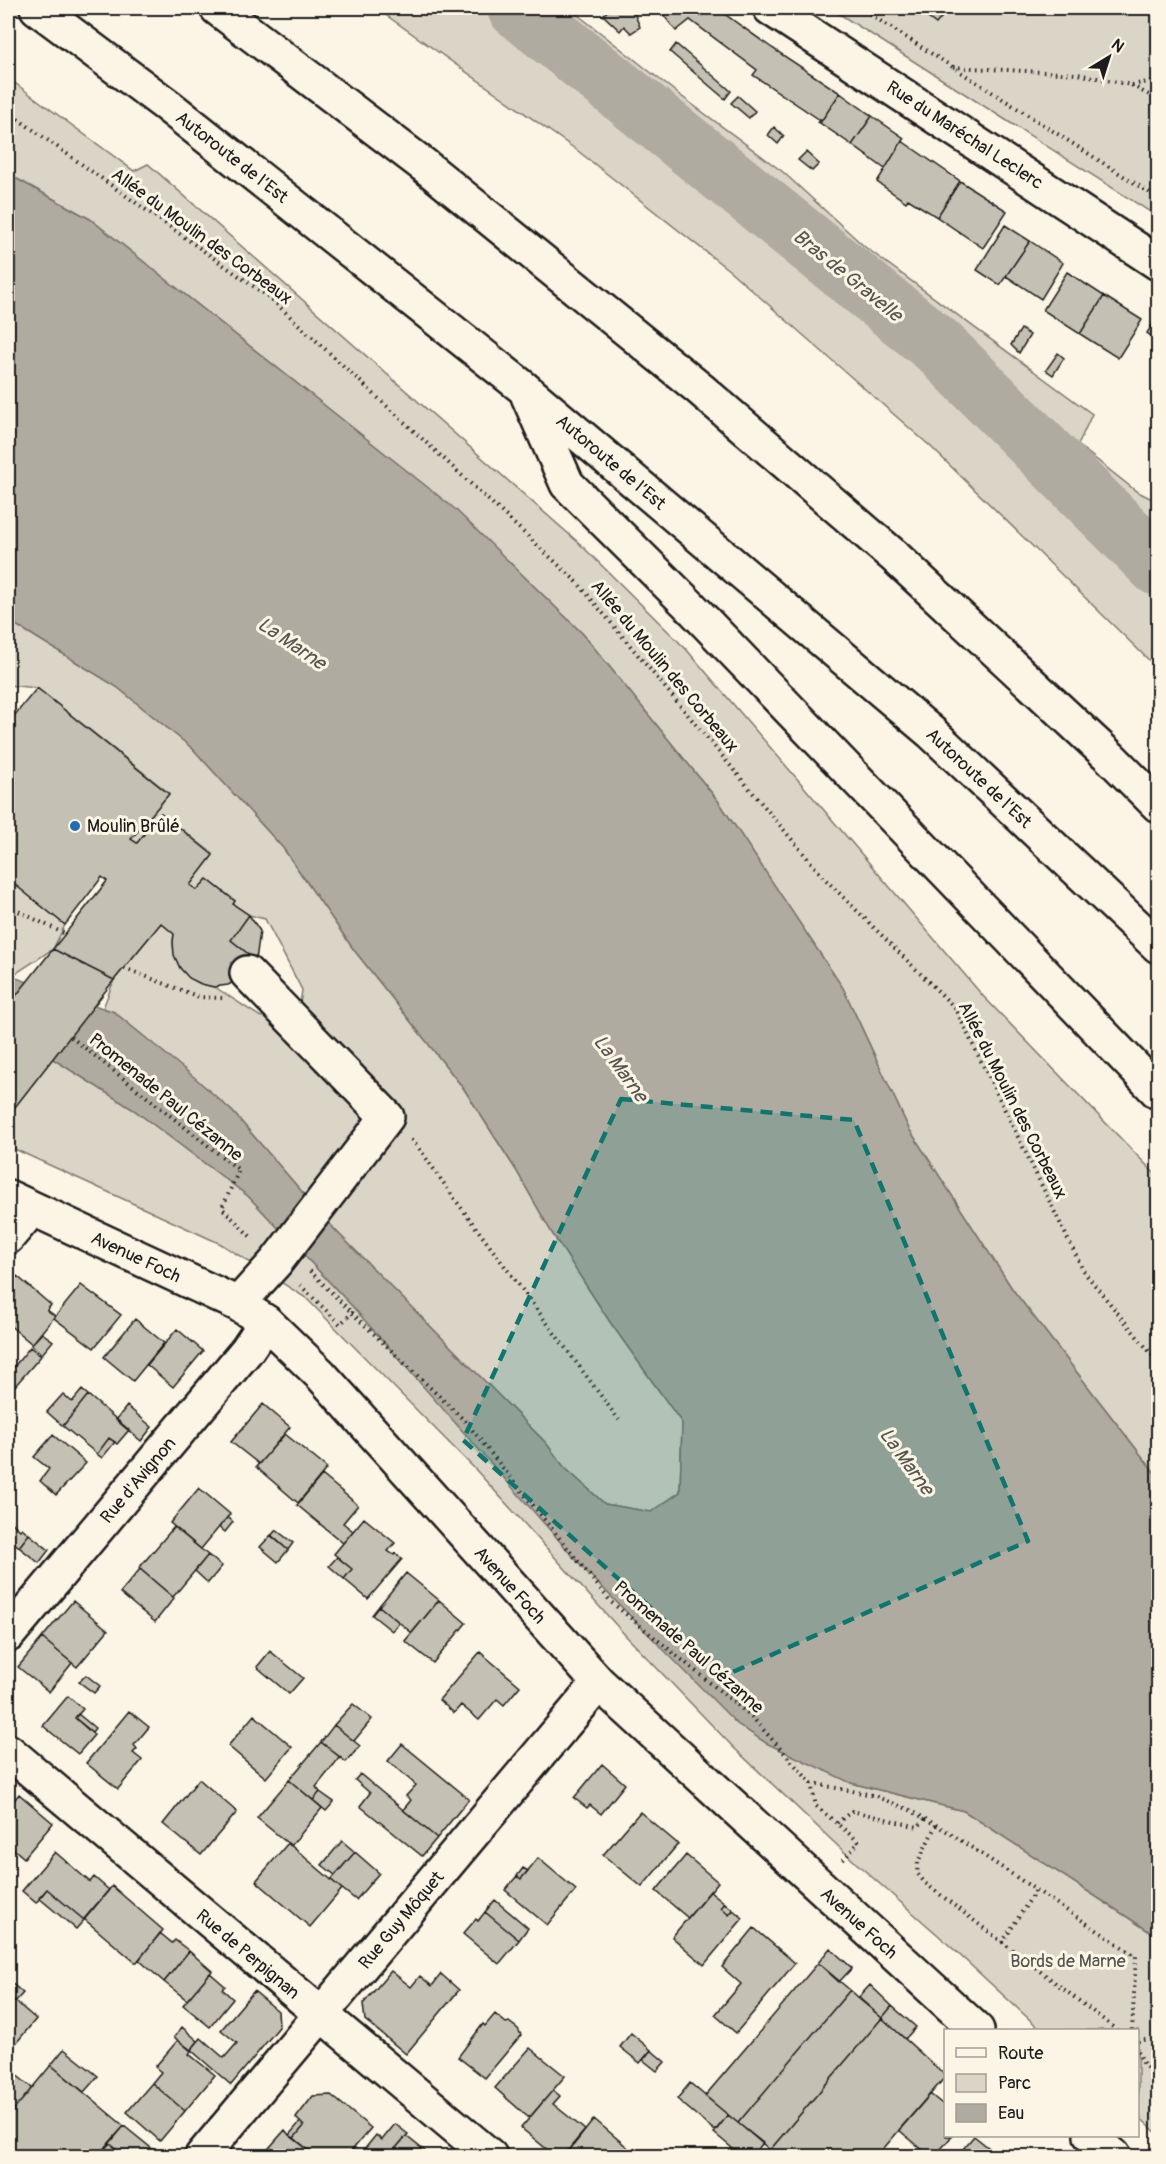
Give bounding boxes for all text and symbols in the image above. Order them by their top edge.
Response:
north arrow [1079,27,1139,87]
text: N [1107,35,1128,57]
street label: Rue du Maréchal Leclerc [882,76,1047,195]
street label: Autoroute de l’Est [171,106,293,209]
street label: Allée du Moulin des Corbeaux [107,163,297,310]
water label: Bras de Gravelle [788,224,909,328]
street label: Autoroute de l’Est [551,410,671,516]
street label: Allée du Moulin des Corbeaux [586,575,744,757]
water label: La Marne [253,612,332,676]
street label: Autoroute de l’Est [921,723,1037,834]
place label: Moulin Brûlé [87,815,180,838]
marker: Moulin Brûlé [68,819,82,833]
street label: Allée du Moulin des Corbeaux [953,998,1072,1203]
street label: Promenade Paul Cézanne [84,1028,247,1167]
water label: La Marne [588,1030,655,1108]
street label: Avenue Foch [87,1227,184,1288]
water label: La Marne [874,1423,941,1501]
street label: Rue d'Avignon [96,1432,181,1528]
street label: Avenue Foch [469,1542,550,1629]
street label: Promenade Paul Cézanne [609,1576,768,1719]
street label: Rue Guy Môquet [354,1866,450,1974]
street label: Avenue Foch [815,1883,902,1964]
street label: Rue de Perpignan [191,1904,304,2004]
park label: Bords de Marne [1010,1950,1126,1973]
legend [944,2029,1139,2137]
text: Route [998,2042,1043,2065]
text: Parc [998,2072,1031,2095]
text: Eau [998,2102,1024,2125]

